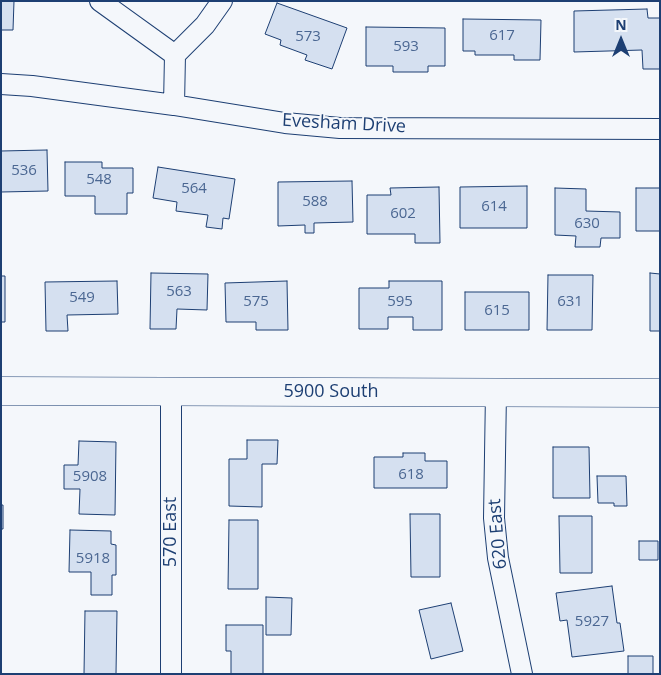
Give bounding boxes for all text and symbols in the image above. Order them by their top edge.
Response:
north arrow [596,15,646,65]
text: N [615,15,627,34]
house number: 617 [489,27,515,45]
house number: 573 [295,28,321,46]
house number: 593 [393,38,419,56]
street label: Evesham Drive [281,110,407,138]
house number: 536 [11,162,37,180]
house number: 548 [86,171,112,189]
house number: 564 [181,180,207,198]
house number: 588 [302,193,328,211]
house number: 614 [481,198,507,216]
house number: 602 [390,205,416,223]
house number: 630 [574,215,600,233]
house number: 563 [166,283,192,301]
house number: 549 [69,289,95,307]
house number: 575 [243,293,269,311]
house number: 595 [387,293,413,311]
house number: 631 [557,293,583,311]
house number: 615 [484,302,510,320]
street label: 5900 South [283,381,379,403]
house number: 618 [398,466,424,484]
house number: 5908 [73,468,107,486]
street label: 570 East [160,497,182,567]
street label: 620 East [484,498,512,570]
house number: 5918 [76,550,110,568]
house number: 5927 [575,613,609,631]

